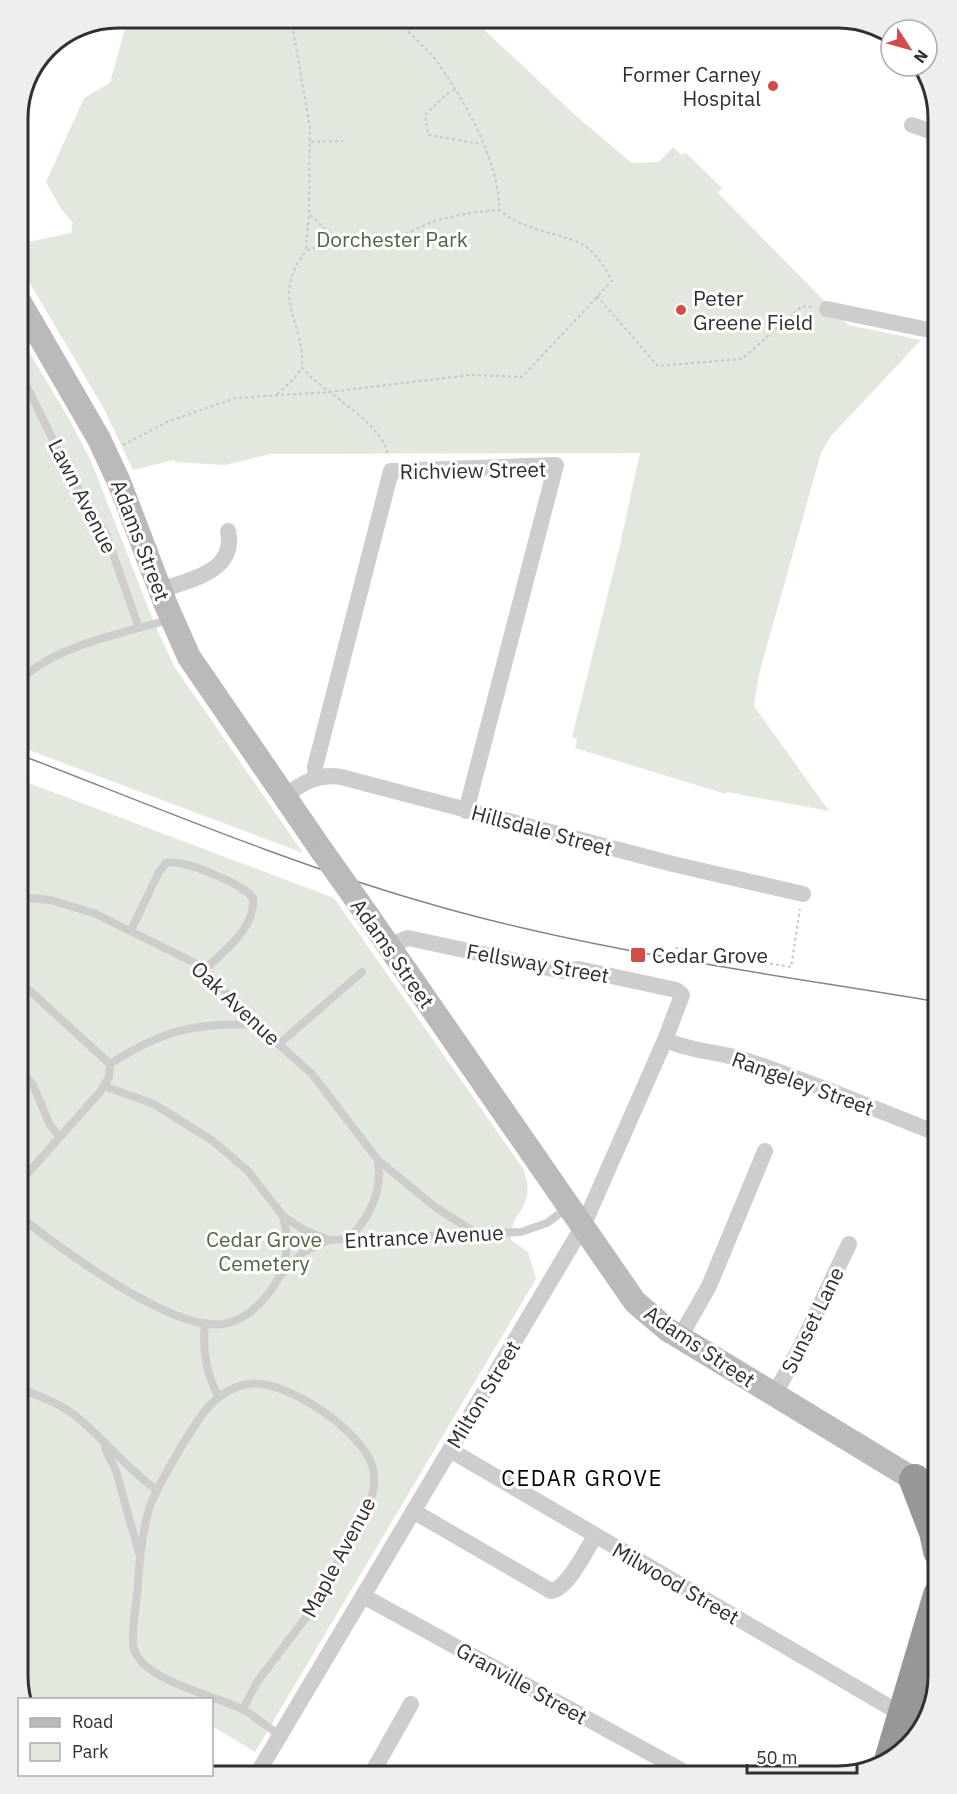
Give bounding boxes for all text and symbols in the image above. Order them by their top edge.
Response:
north arrow [879,18,939,78]
text: N [910,46,933,67]
place label: Former Carney Hospital [622,60,762,112]
marker: Former Carney Hospital [766,79,780,93]
park label: Dorchester Park [316,225,468,253]
place label: Peter Greene Field [693,284,813,336]
marker: Peter Greene Field [674,303,688,317]
street label: Lawn Avenue [42,434,124,558]
street label: Richview Street [399,455,547,485]
street label: Adams Street [105,475,177,605]
street label: Hillsdale Street [468,798,616,862]
street label: Adams Street [345,893,441,1013]
street label: Fellsway Street [465,937,611,989]
place label: Cedar Grove [652,941,768,969]
marker: Cedar Grove [629,946,647,964]
street label: Oak Avenue [185,954,287,1052]
street label: Rangeley Street [728,1044,878,1122]
street label: Entrance Avenue [344,1218,504,1254]
park label: Cedar Grove Cemetery [206,1225,322,1277]
street label: Sunset Lane [774,1262,850,1378]
street label: Adams Street [639,1299,761,1393]
street label: Milton Street [440,1335,526,1453]
district label: CEDAR GROVE [501,1463,663,1492]
street label: Maple Avenue [294,1492,382,1622]
street label: Milwood Street [607,1535,745,1631]
street label: Granville Street [451,1635,593,1731]
legend [18,1698,213,1776]
text: Road [72,1710,113,1733]
scale bar [747,1737,856,1775]
text: Park [72,1740,109,1763]
text: 50 m [756,1746,798,1769]

